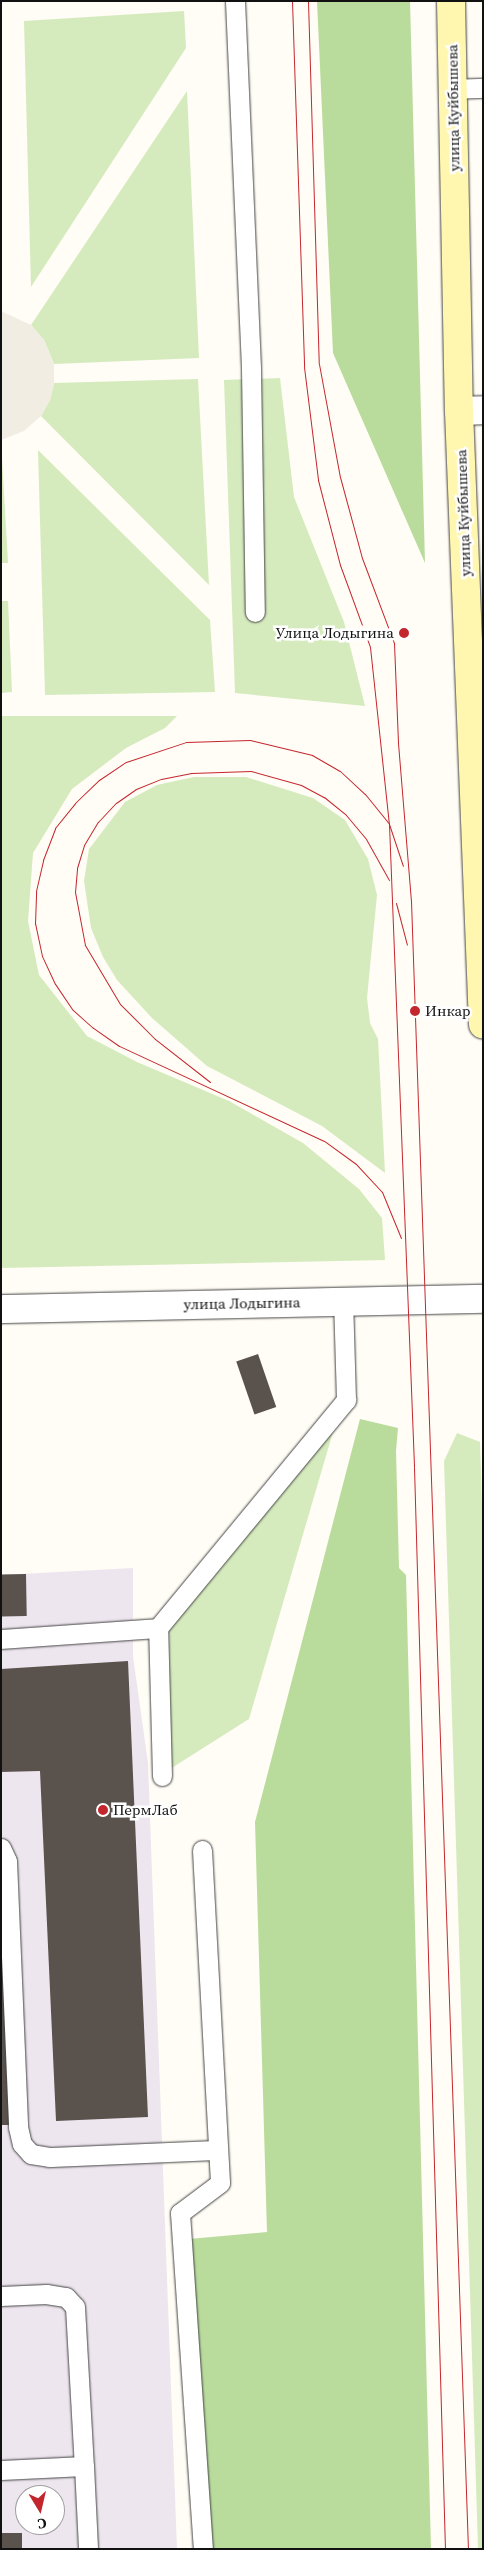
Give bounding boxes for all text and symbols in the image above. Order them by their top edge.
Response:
street label: улица Куйбышева [443,44,463,172]
street label: улица Куйбышева [452,449,474,577]
place label: Улица Лодыгина [275,624,394,642]
marker: Улица Лодыгина [398,627,410,639]
place label: Инкар [425,1002,471,1020]
marker: Инкар [409,1005,421,1017]
street label: улица Лодыгина [183,1293,301,1313]
place label: ПермЛаб [113,1801,178,1819]
marker: ПермЛаб [97,1804,109,1816]
north arrow [15,2485,65,2535]
text: С [36,2513,48,2534]

